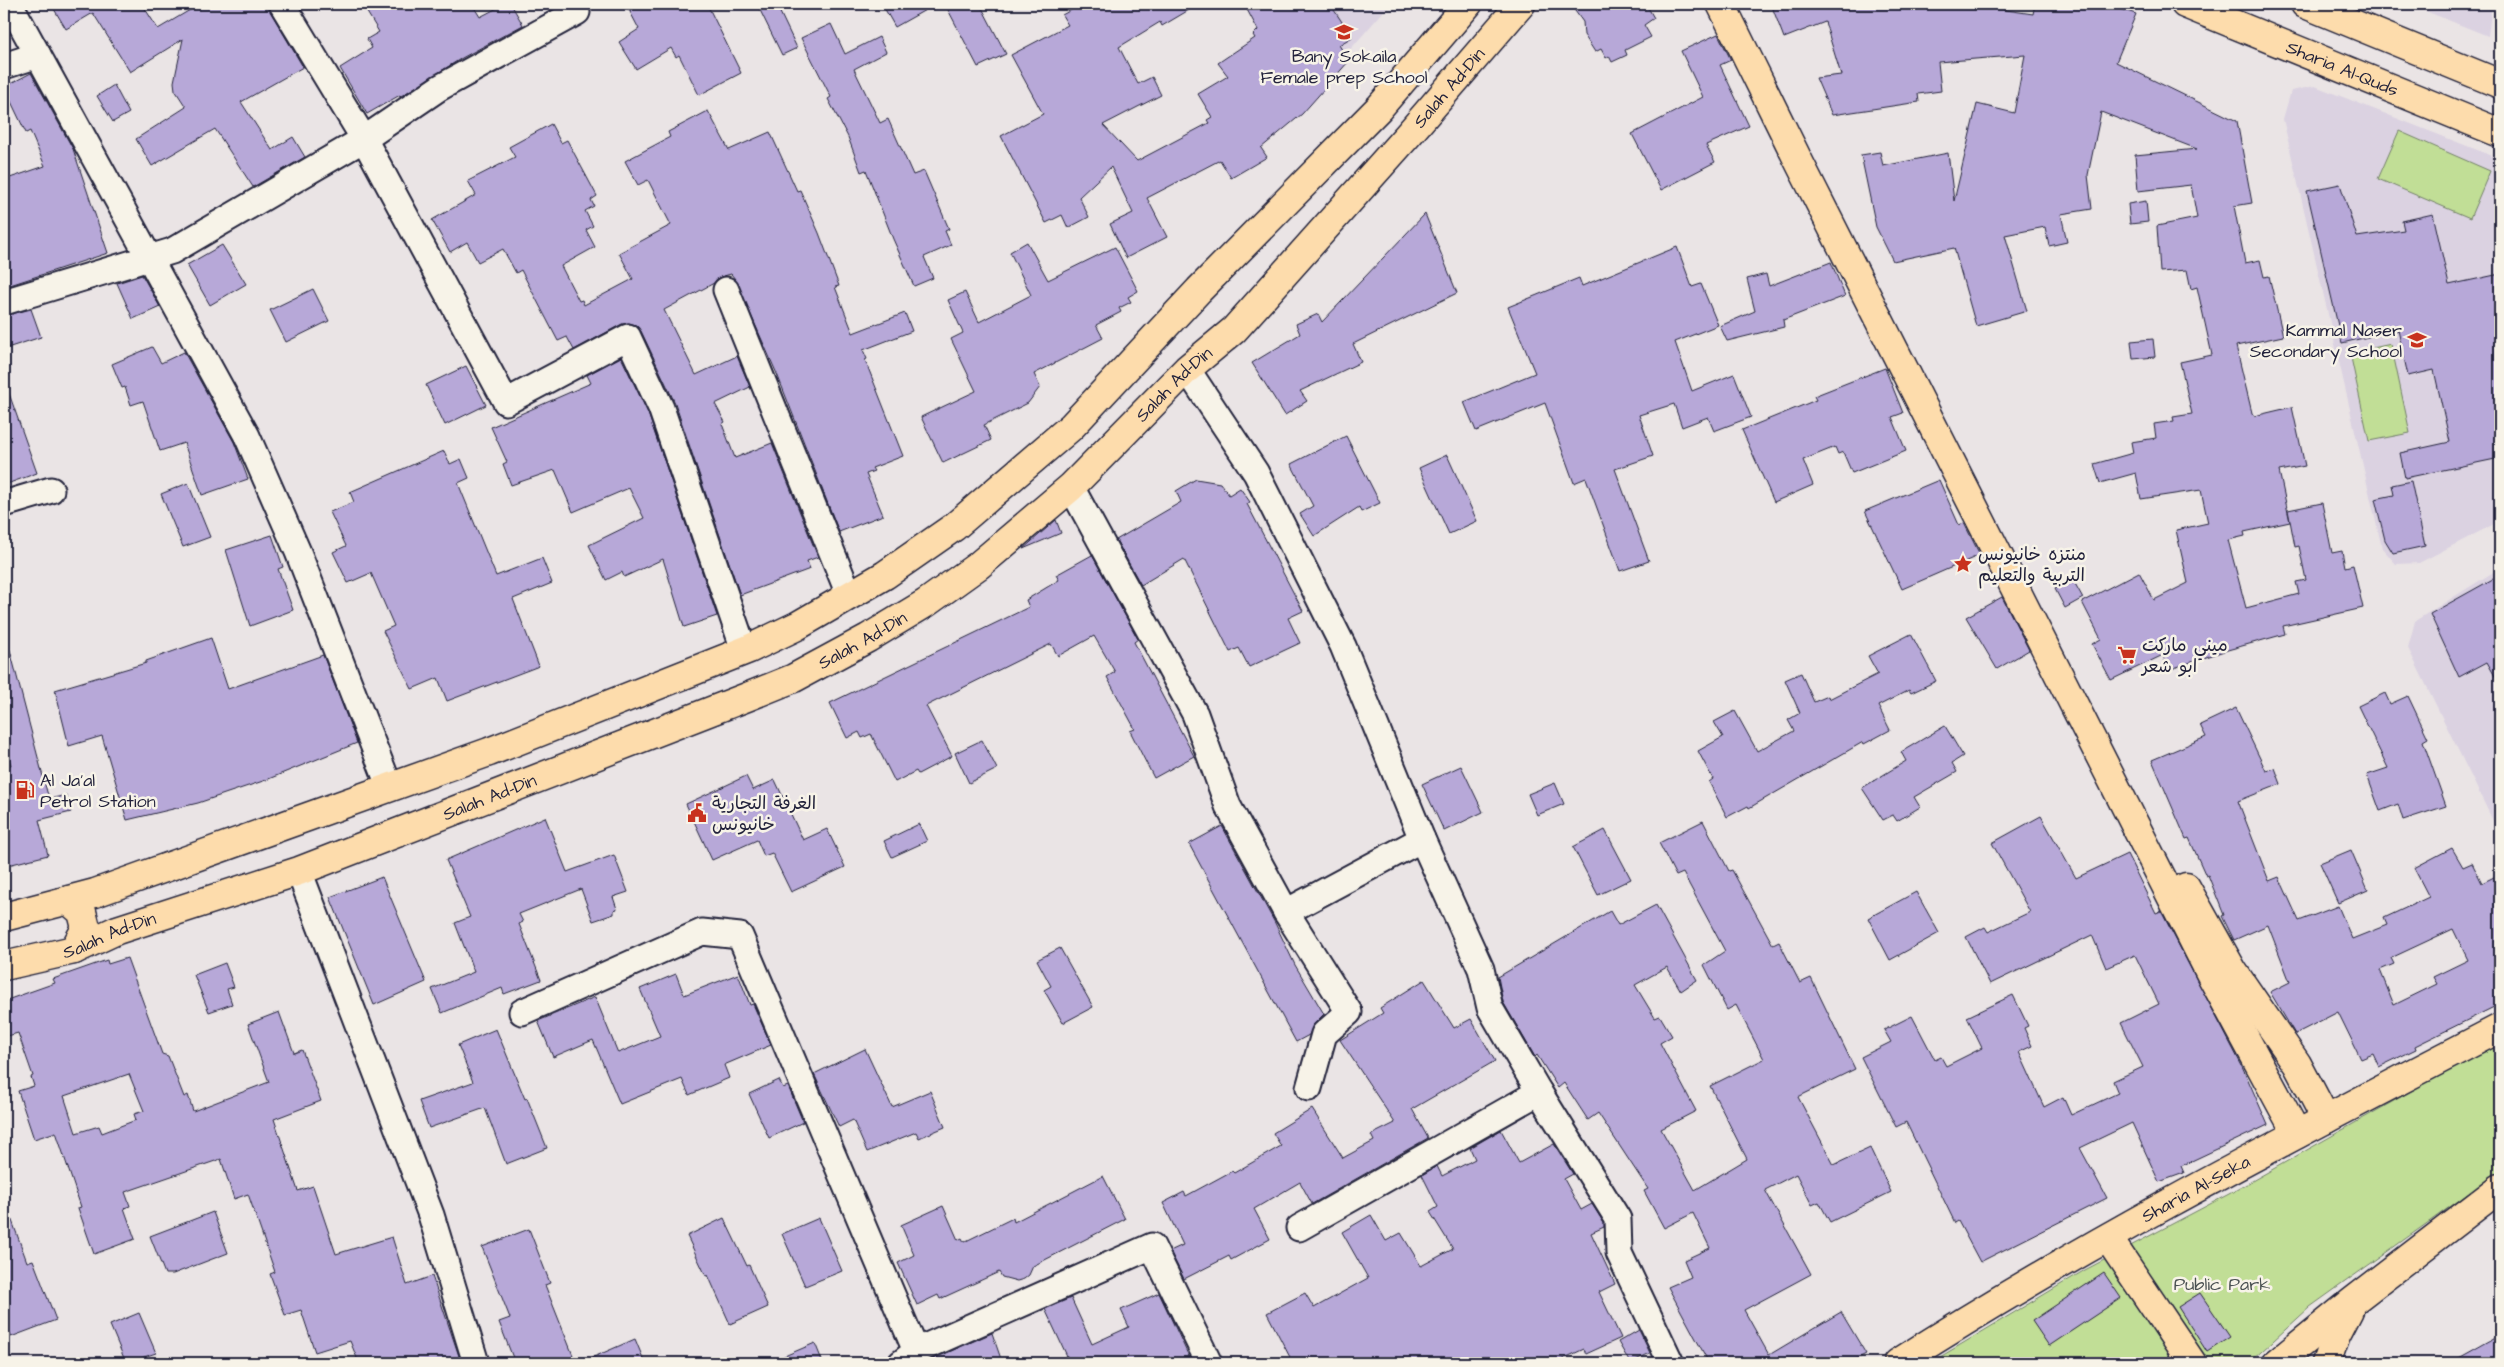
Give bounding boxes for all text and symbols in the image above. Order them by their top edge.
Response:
school or university icon: Bany Sokaila Female prep School [1333,21,1355,43]
street label: Sharia Al-Quds [2283,34,2402,103]
street label: Salah Ad-Din [1407,42,1491,133]
place label: Bany Sokaila Female prep School [1260,44,1428,90]
place label: Kammal Naser Secondary School [2250,318,2402,365]
school or university icon: Kammal Naser Secondary School [2406,329,2428,351]
street label: Salah Ad-Din [1129,341,1218,427]
place label: منتزه خانيونس التربية والتعليم [1978,542,2086,589]
place icon: منتزه خانيونس التربية والتعليم [1952,553,1974,575]
street label: Salah Ad-Din [813,605,912,675]
place label: ميني ماركت ابو شعر [2140,633,2228,679]
supermarket icon: ميني ماركت ابو شعر [2116,644,2138,666]
street label: Salah Ad-Din [439,767,540,826]
place label: Al Ja'al Petrol Station [40,768,156,814]
fuel station icon: Al Ja'al Petrol Station [14,779,36,801]
place label: الغرفة التجارية خانيونس [712,791,816,837]
public building icon: الغرفة التجارية خانيونس [686,802,708,824]
street label: Salah Ad-Din [60,906,159,965]
street label: Sharia Al-Seka [2137,1149,2254,1228]
park label: Public Park [2174,1272,2270,1297]

